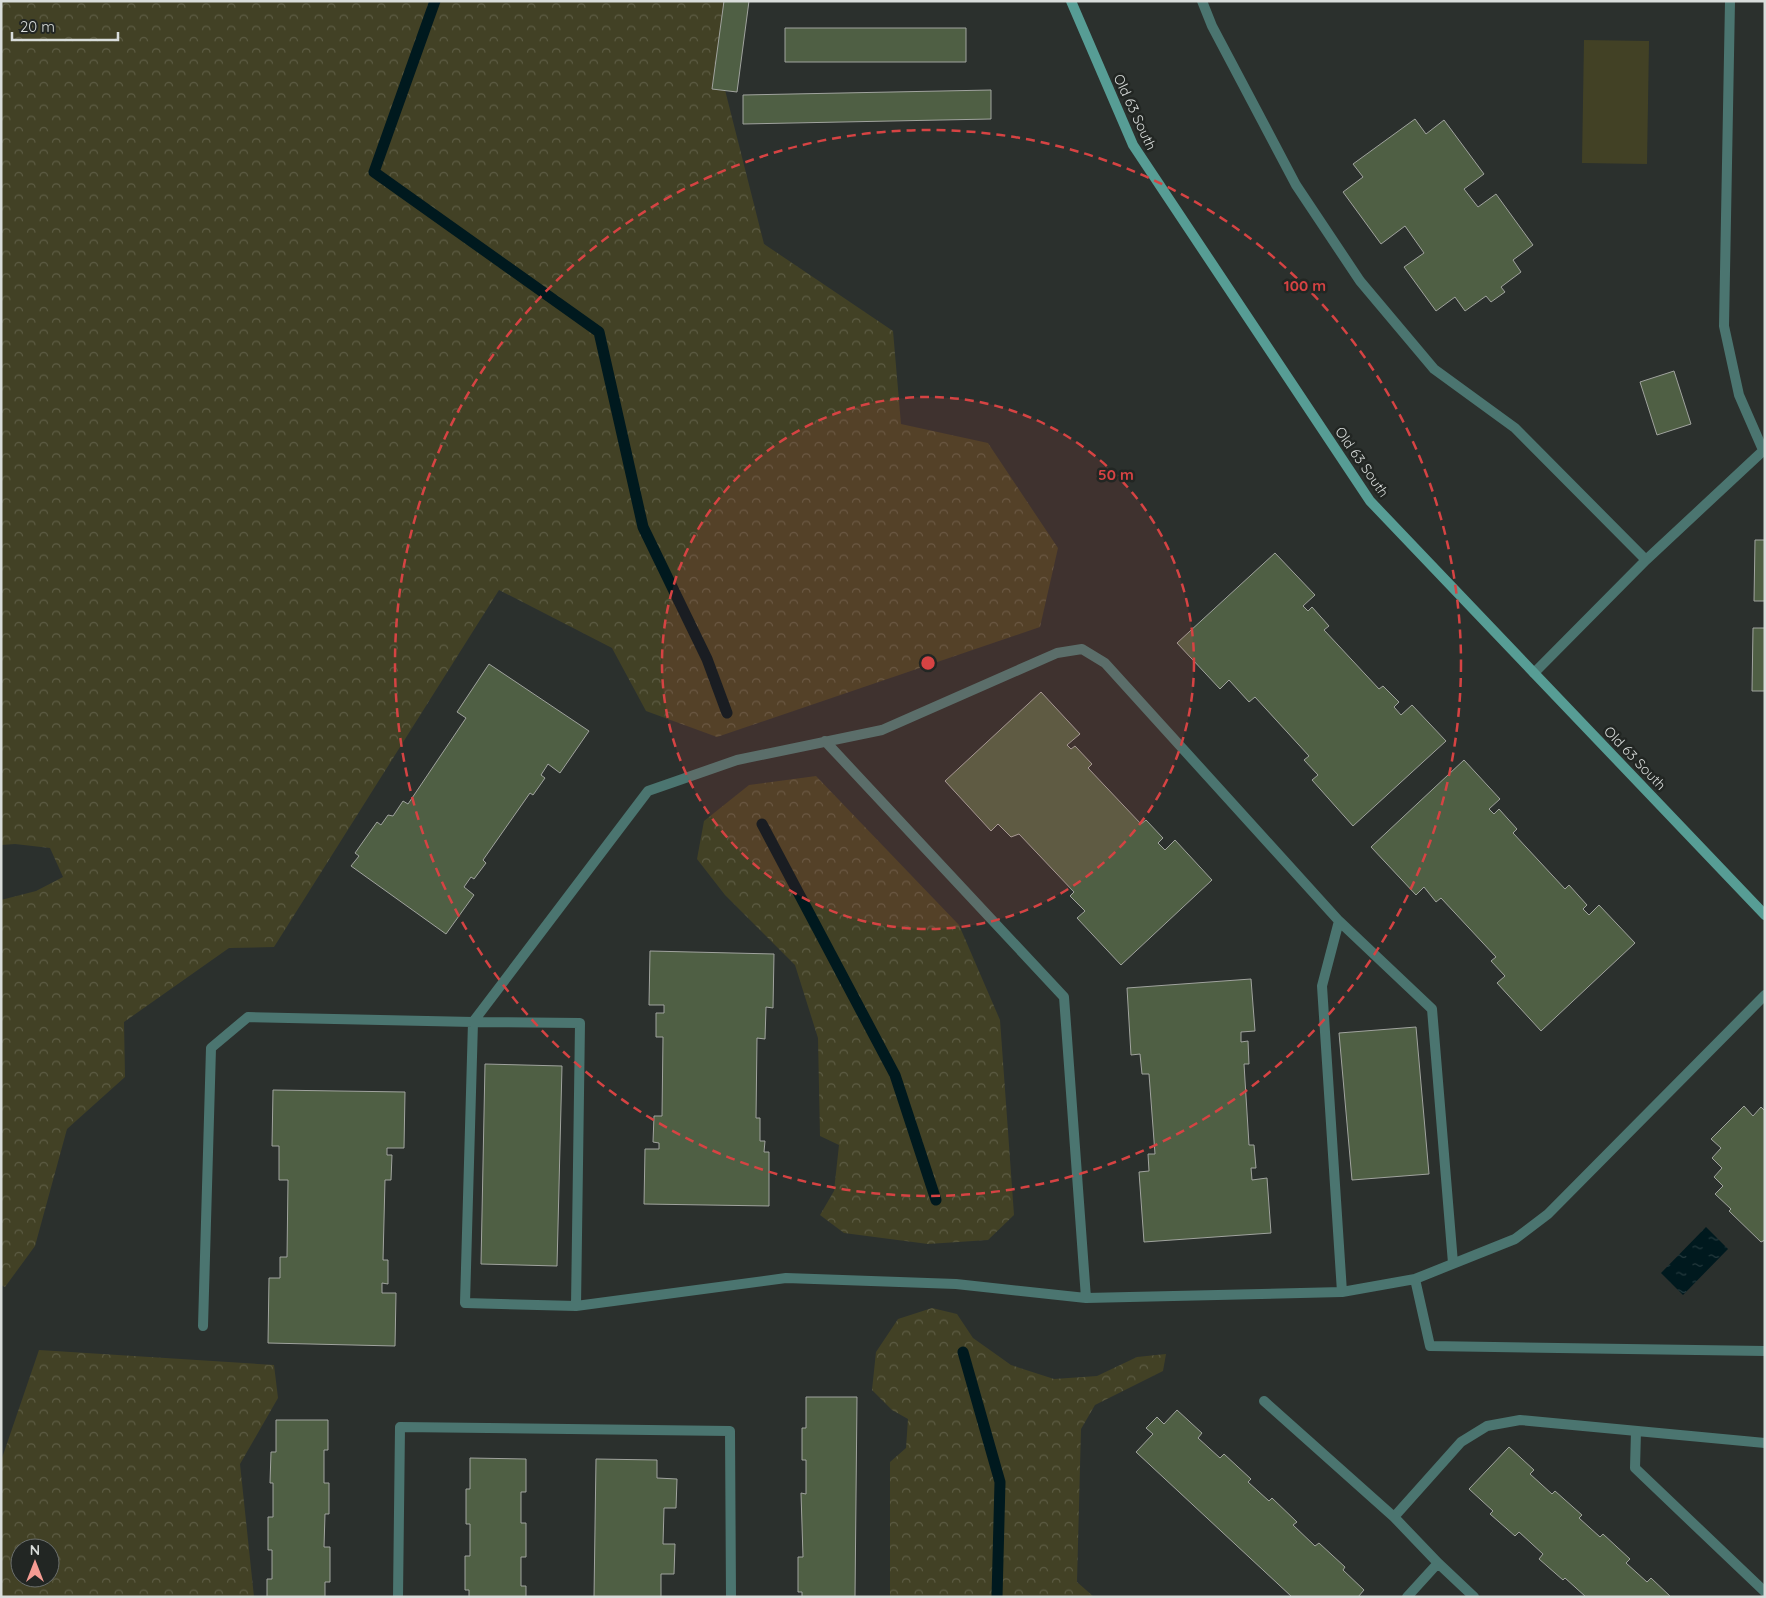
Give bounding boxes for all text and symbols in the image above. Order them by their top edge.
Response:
scale bar [12,10,119,42]
text: 20 m [20,17,55,36]
street label: Old 63 South [1110,71,1160,153]
text: 100 m [1284,276,1326,295]
street label: Old 63 South [1331,423,1393,501]
text: 50 m [1098,465,1134,484]
centre of rings [919,654,937,672]
street label: Old 63 South [1600,722,1670,794]
north arrow [10,1538,60,1588]
text: N [30,1541,40,1559]

